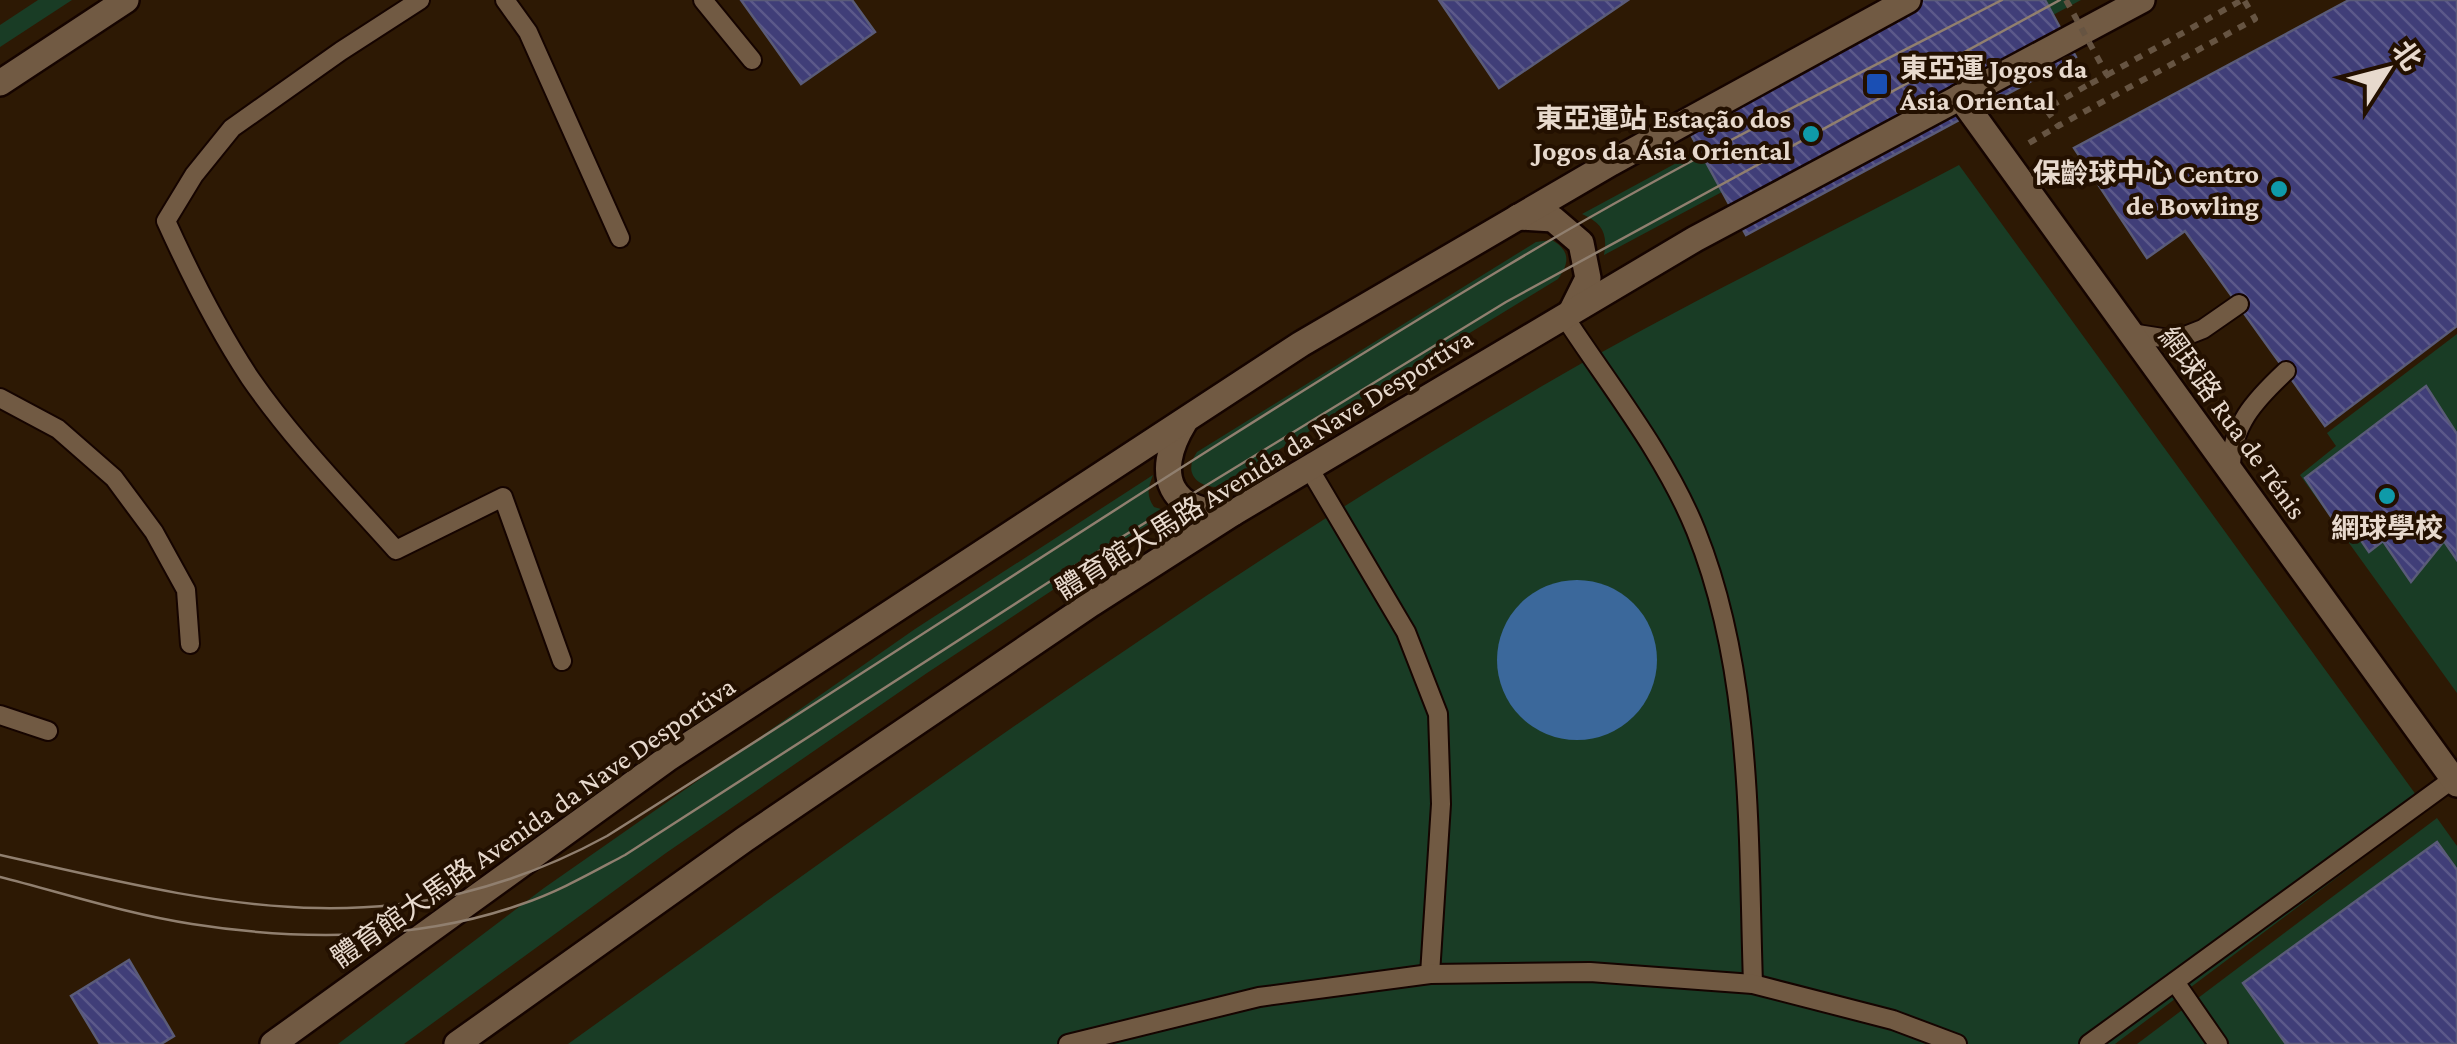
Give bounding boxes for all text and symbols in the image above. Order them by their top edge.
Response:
north arrow [2337,20,2437,120]
text: 北 [2386,35,2428,76]
place label: 東亞運 Jogos da Ásia Oriental [1899,53,2088,116]
marker: 東亞運 Jogos da Ásia Oriental [1864,71,1890,97]
place label: 東亞運站 Estação dos Jogos da Ásia Oriental [1530,103,1791,166]
marker: 東亞運站 Estação dos Jogos da Ásia Oriental [1800,123,1822,145]
place label: 保齡球中心 Centro de Bowling [2033,158,2259,221]
marker: 保齡球中心 Centro de Bowling [2268,178,2290,200]
street label: 網球路 Rua de Ténis [2153,321,2313,525]
street label: 體育館大馬路 Avenida da Nave Desportiva [1050,322,1478,606]
marker: 網球學校 [2376,485,2398,507]
place label: 網球學校 [2331,513,2443,544]
street label: 體育館大馬路 Avenida da Nave Desportiva [325,670,741,974]

